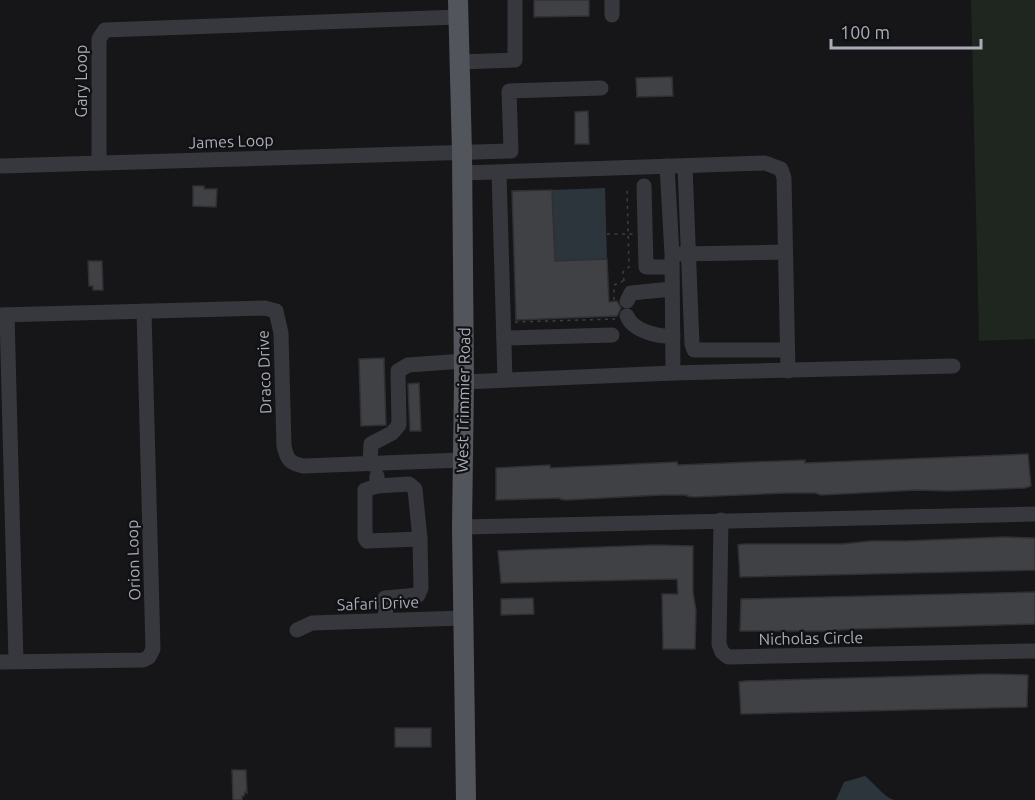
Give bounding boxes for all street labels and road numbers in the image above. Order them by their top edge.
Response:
street label: Gary Loop [72,45,90,117]
street label: James Loop [188,131,274,151]
street label: West Trimmier Road [453,327,473,473]
street label: Draco Drive [254,330,274,414]
street label: Orion Loop [123,519,143,601]
street label: Safari Drive [337,593,419,613]
street label: Nicholas Circle [759,628,863,648]

